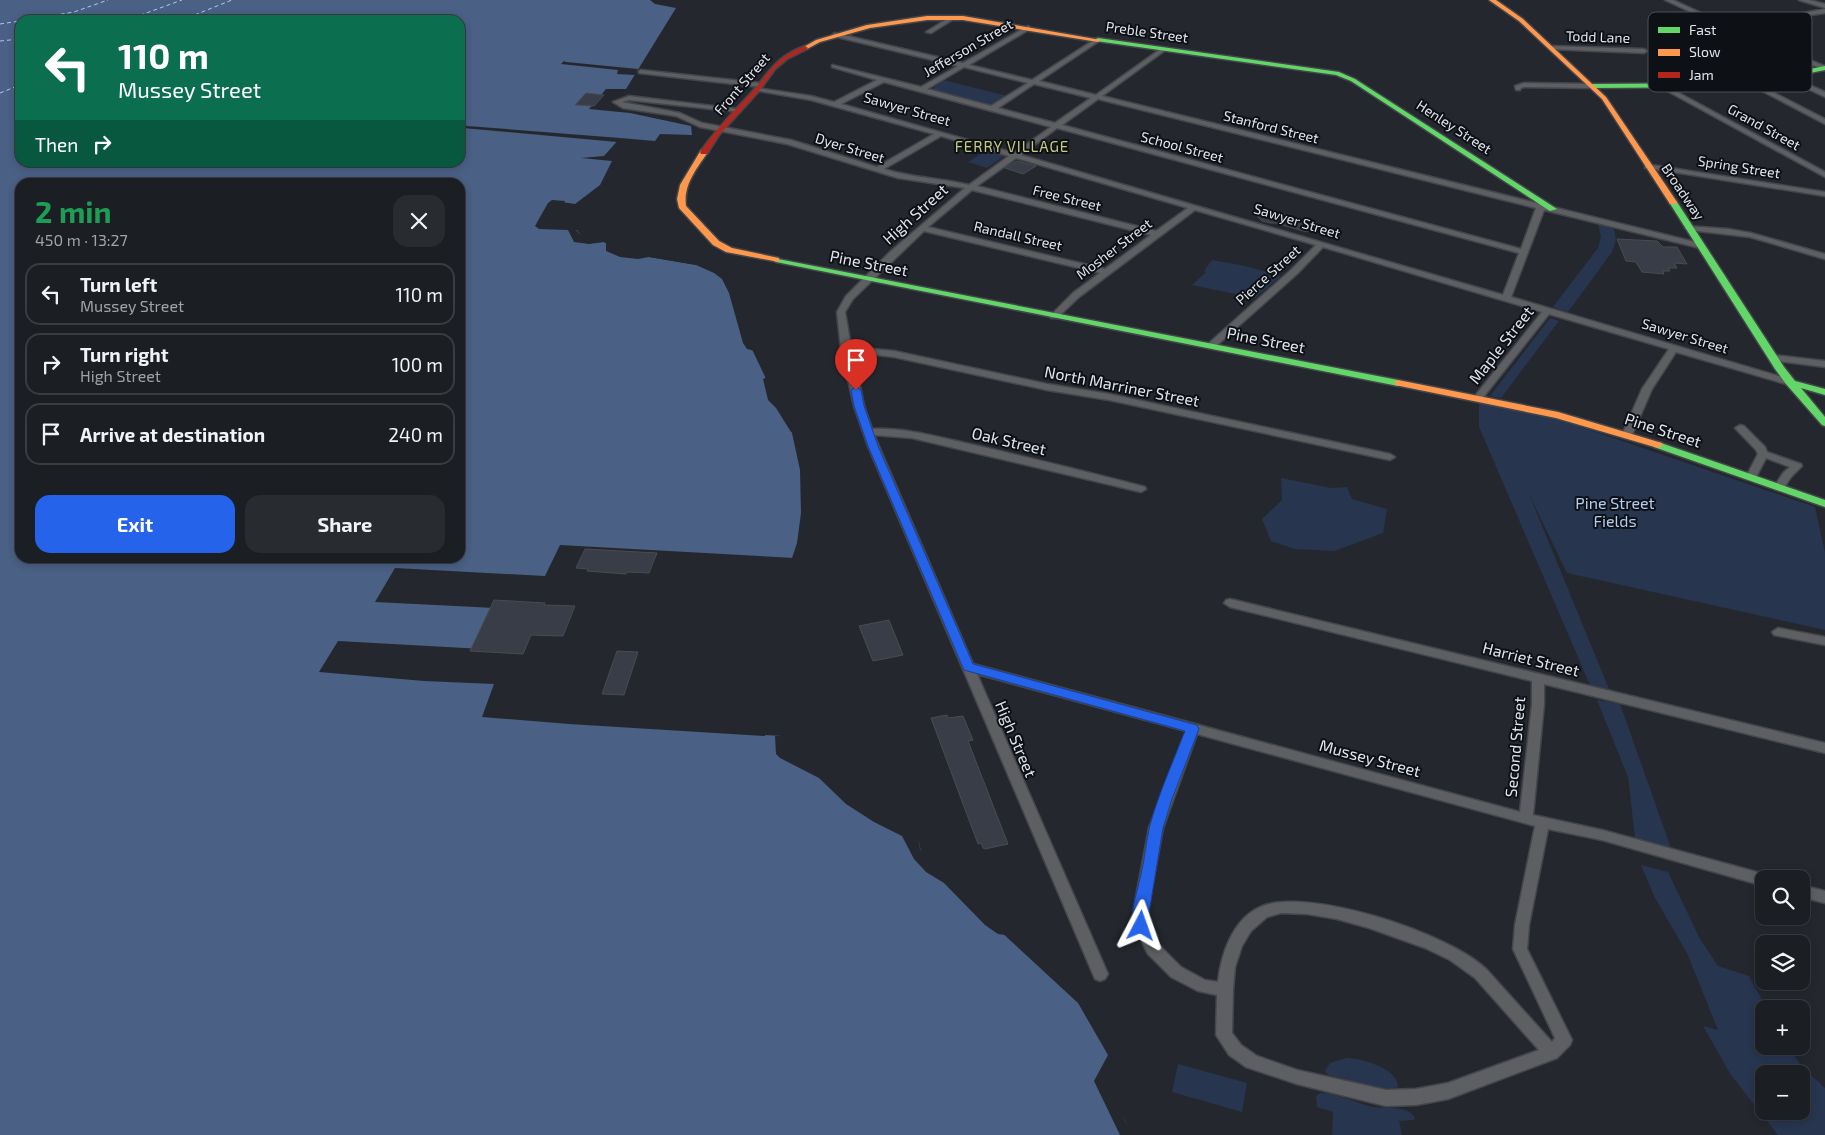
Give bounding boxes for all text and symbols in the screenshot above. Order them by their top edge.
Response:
legend [1648,12,1812,92]
street label: Jefferson Street [920,15,1016,80]
street label: Preble Street [1105,17,1189,46]
text: Fast [1689,21,1716,38]
street label: Todd Lane [1566,27,1630,46]
text: 110 m [118,34,209,76]
icon: left [35,35,100,100]
text: Slow [1689,43,1721,60]
street label: Front Street [710,49,773,118]
text: Jam [1689,66,1714,83]
text: Mussey Street [118,76,261,102]
street label: Sawyer Street [862,88,952,129]
street label: Henley Street [1414,96,1495,157]
street label: Grand Street [1725,100,1803,153]
street label: Stanford Street [1222,106,1321,147]
street label: School Street [1139,127,1225,166]
street label: Dyer Street [813,129,887,166]
icon: right [88,130,116,158]
text: Then [35,133,78,156]
district label: FERRY VILLAGE [955,137,1069,155]
street label: Spring Street [1697,152,1781,181]
street label: Broadway [1658,160,1709,224]
street label: High Street [878,179,951,248]
street label: Free Street [1031,181,1103,214]
text: 2 min [35,193,112,229]
button: close [393,195,445,247]
street label: Sawyer Street [1252,199,1342,242]
street label: Mosher Street [1073,215,1155,283]
street label: Randall Street [972,217,1064,254]
text: 450 m · 13:27 [35,230,128,249]
street label: Pierce Street [1232,241,1303,308]
street label: Pine Street [828,246,910,279]
text: Turn left [80,273,157,296]
icon: left [37,280,65,308]
text: 110 m [396,283,443,306]
text: Mussey Street [80,296,184,315]
street label: Maple Street [1464,302,1537,387]
street label: Sawyer Street [1640,314,1730,357]
street label: Pine Street [1225,323,1307,356]
pin [835,339,877,390]
text: Turn right [80,343,168,366]
icon: arrive [842,346,870,374]
icon: right [37,350,65,378]
text: 100 m [392,353,443,376]
street label: North Marriner Street [1043,361,1201,410]
text: High Street [80,366,161,385]
street label: Pine Street [1622,408,1704,451]
icon: arrive [37,420,65,448]
text: Arrive at destination [80,423,265,446]
text: 240 m [388,423,443,446]
street label: Oak Street [970,423,1048,458]
park label: Pine Street Fields [1575,493,1655,530]
button: Exit [35,495,235,553]
button: Share [245,495,445,553]
street label: Harriet Street [1481,637,1581,680]
street label: Second Street [1501,696,1528,798]
street label: High Street [992,698,1041,780]
street label: Mussey Street [1317,735,1423,780]
map controls [1755,870,1810,1120]
button: search [1755,870,1810,925]
position arrow [1114,899,1166,951]
button: layers [1755,935,1810,990]
button: + [1755,1000,1810,1055]
button: − [1755,1065,1810,1120]

